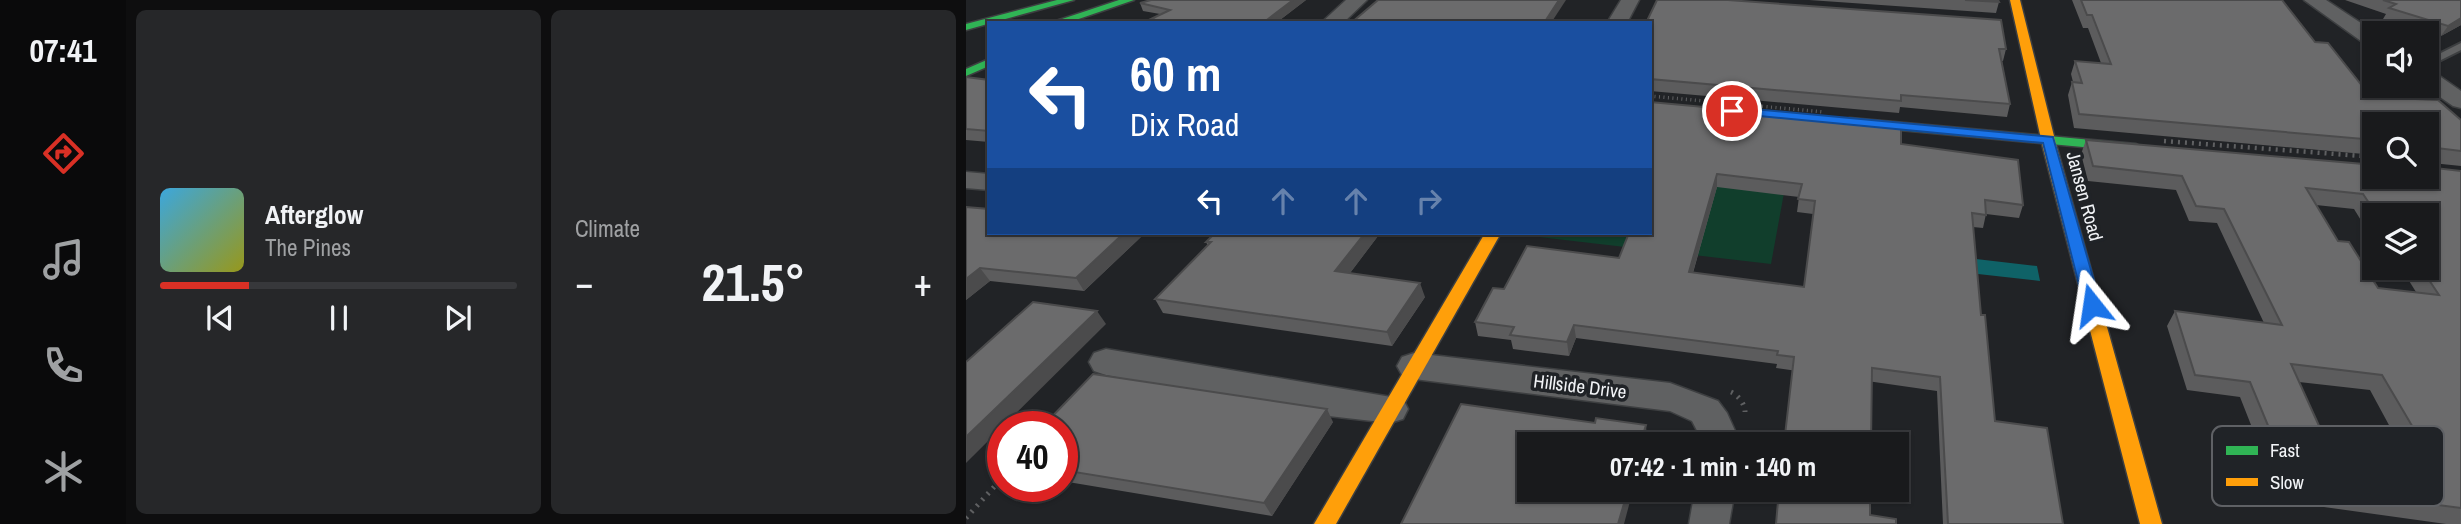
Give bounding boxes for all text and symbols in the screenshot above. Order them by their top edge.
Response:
map controls [2362,21,2439,280]
button: sound [2362,21,2439,98]
text: 07:41 [29,29,97,72]
text: 60 m [1130,40,1222,106]
icon: left [1015,49,1106,140]
pin [1702,81,1762,141]
icon: arrive [1713,92,1751,130]
text: Dix Road [1130,103,1239,146]
button: search [2362,112,2439,189]
icon: directions [39,129,88,178]
street label: Jansen Road [2061,148,2109,244]
icon: left [1191,182,1229,220]
icon: ahead [1264,182,1302,220]
icon: ahead [1337,182,1375,220]
icon: right [1410,182,1448,220]
text: Afterglow [265,197,363,232]
button: layers [2362,203,2439,280]
text: Climate [575,213,640,244]
text: The Pines [265,232,351,263]
icon: music [39,235,88,284]
text: 21.5° [702,247,805,317]
text: − [575,257,593,308]
text: + [914,257,932,308]
position arrow [2055,268,2129,342]
icon: previous [201,299,239,337]
icon: pause [320,299,358,337]
icon: next [439,299,477,337]
icon: phone [39,341,88,390]
street label: Hillside Drive [1532,367,1628,405]
speed limit sign: 40 [987,411,1078,502]
legend [2212,426,2444,506]
text: Fast [2270,437,2300,463]
icon: climate [39,447,88,496]
text: 07:42 · 1 min · 140 m [1610,449,1816,484]
text: Slow [2270,469,2305,495]

